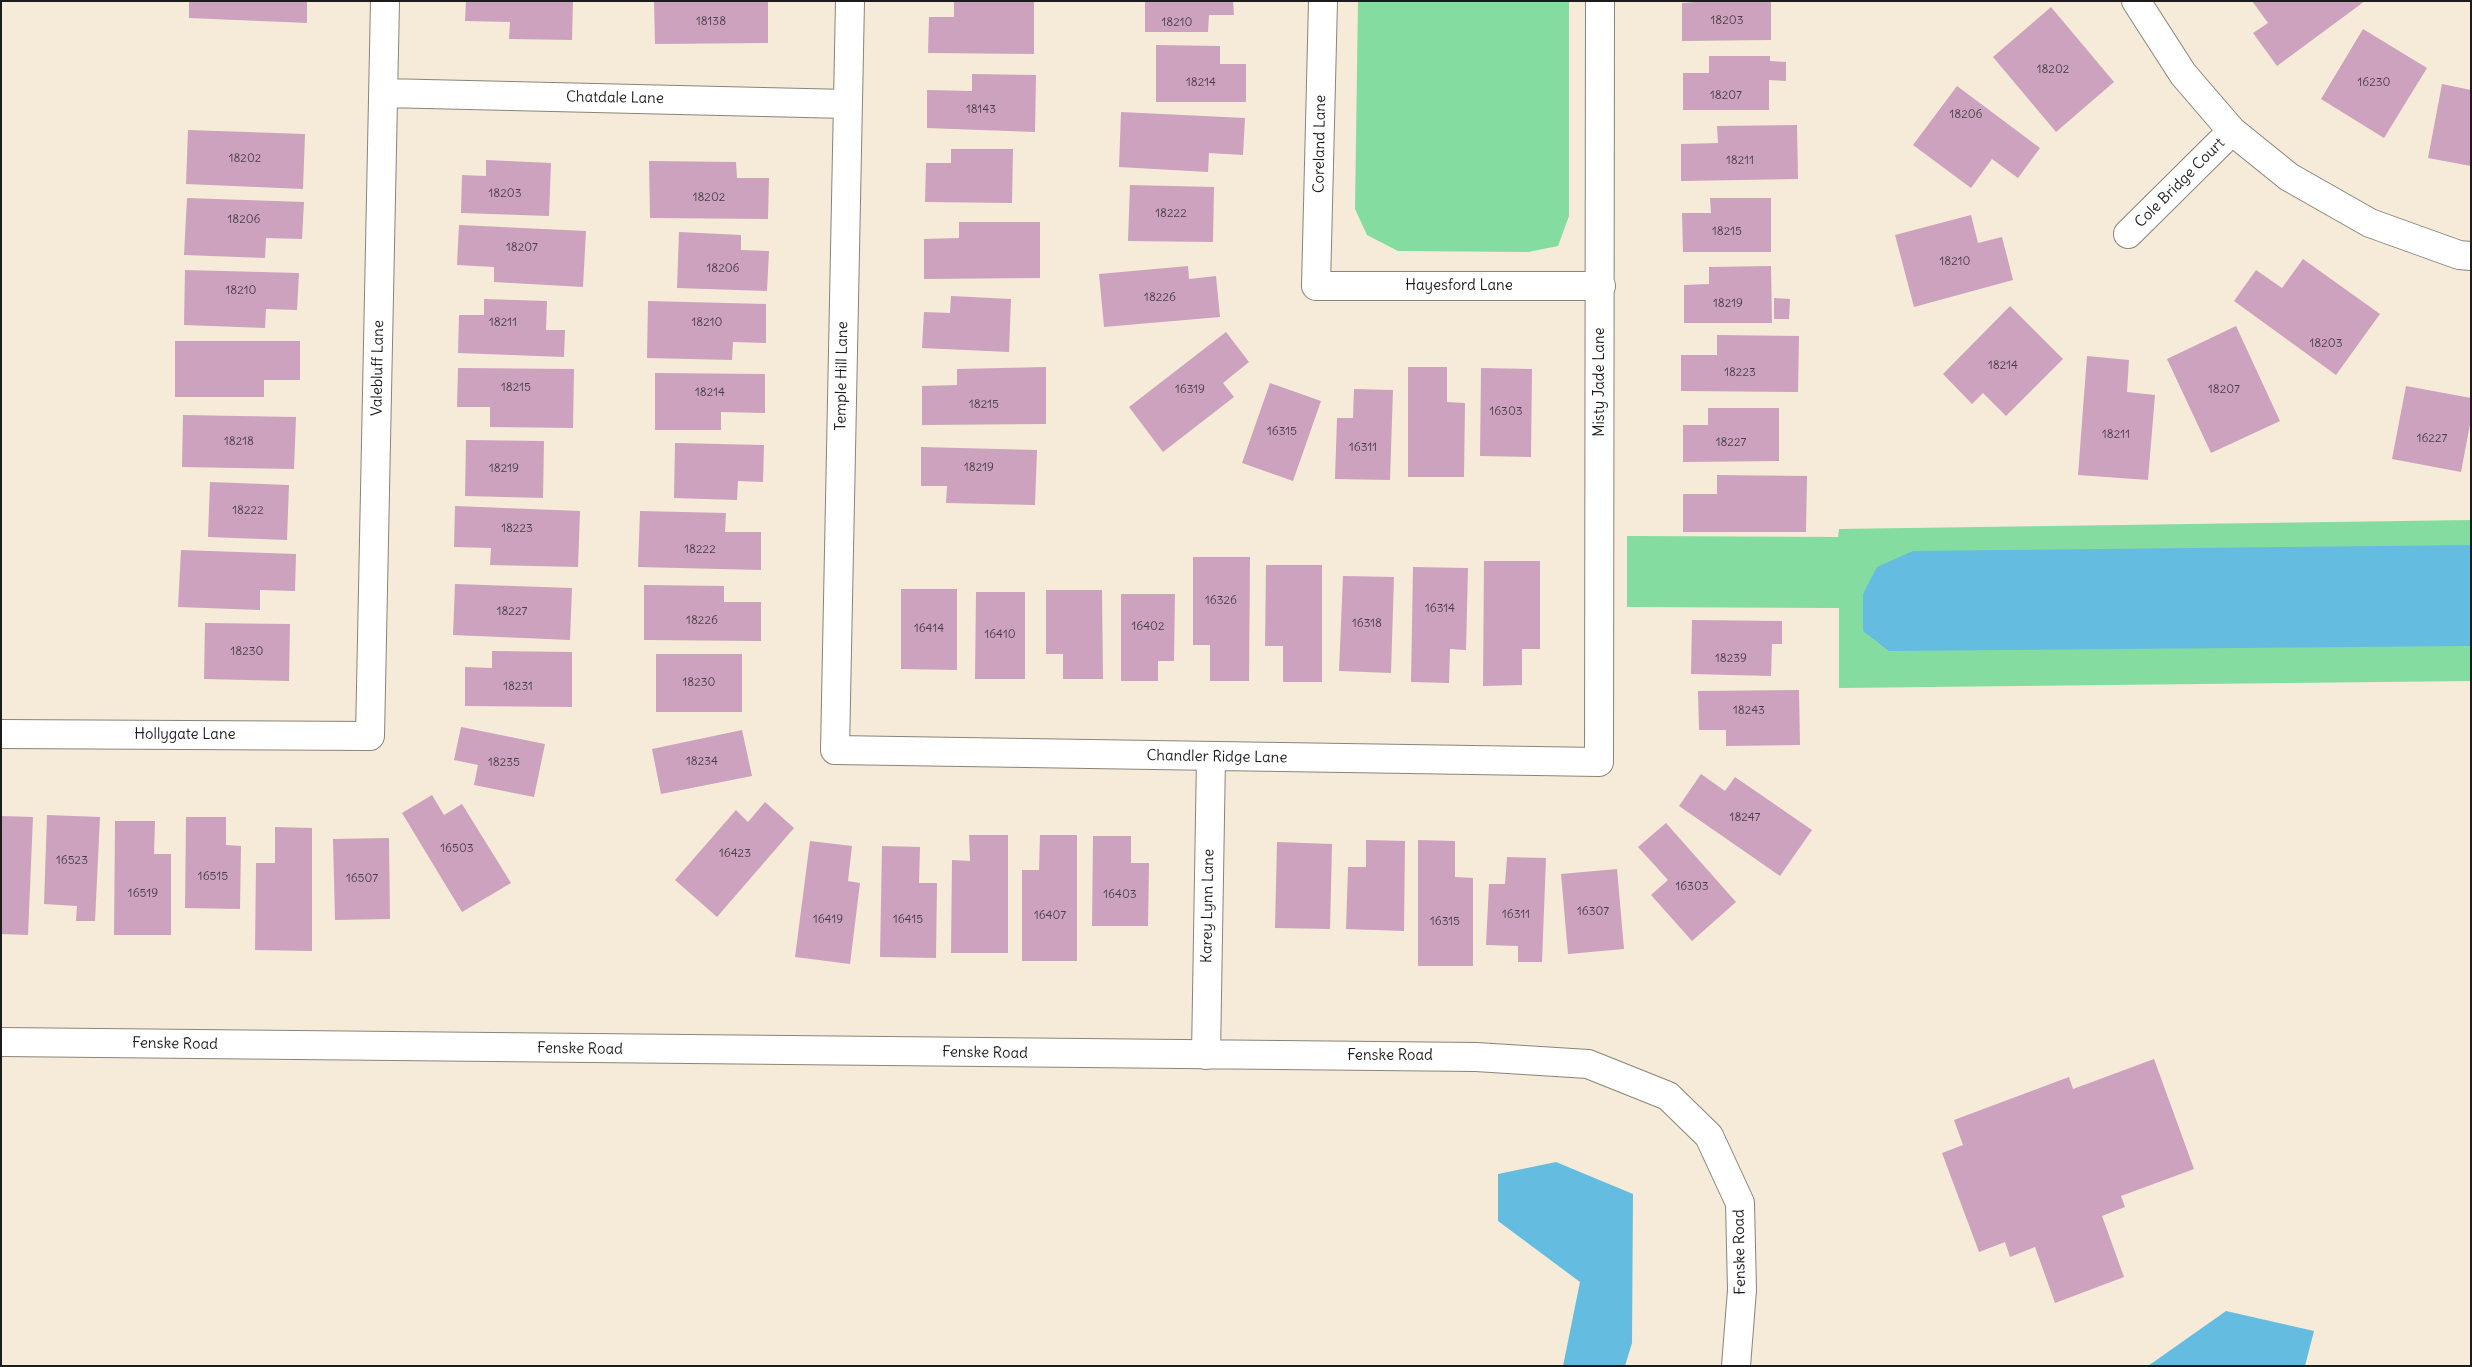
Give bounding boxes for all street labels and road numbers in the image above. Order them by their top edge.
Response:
street label: Chatdale Lane [566,88,664,108]
street label: Coreland Lane [1310,95,1330,193]
street label: Cole Bridge Court [2131,134,2229,232]
street label: Hayesford Lane [1405,277,1513,295]
street label: Valebluff Lane [368,320,388,416]
street label: Temple Hill Lane [832,321,852,431]
street label: Misty Jade Lane [1591,327,1609,437]
street label: Hollygate Lane [134,726,236,744]
street label: Chandler Ridge Lane [1146,747,1288,767]
street label: Karey Lynn Lane [1198,849,1218,963]
street label: Fenske Road [132,1034,218,1054]
street label: Fenske Road [537,1039,623,1059]
street label: Fenske Road [942,1043,1028,1063]
street label: Fenske Road [1347,1047,1433,1065]
street label: Fenske Road [1730,1209,1750,1295]

